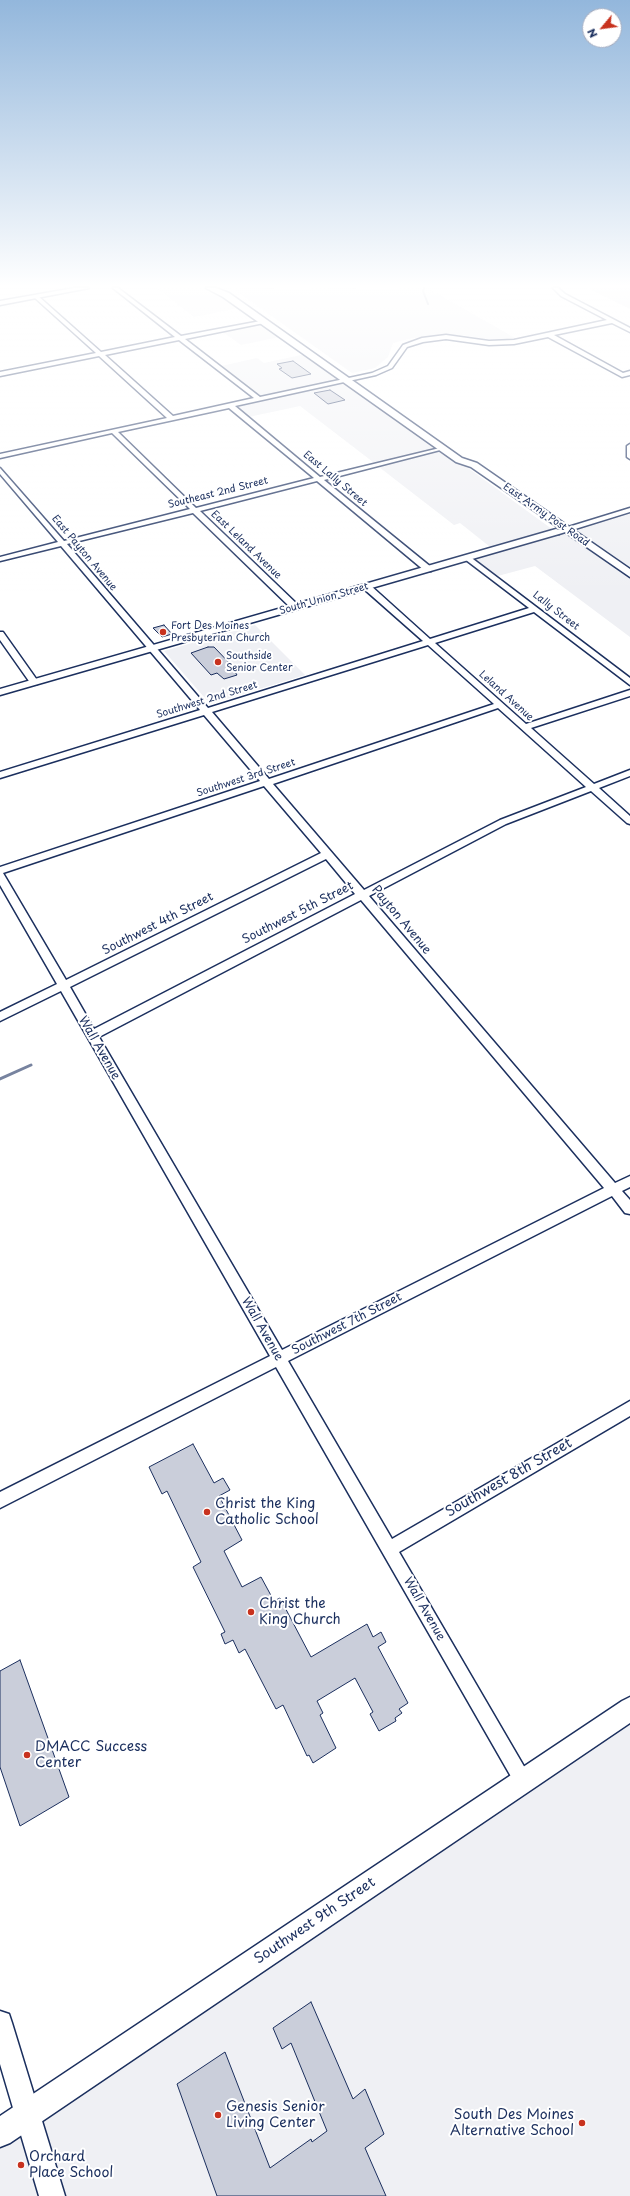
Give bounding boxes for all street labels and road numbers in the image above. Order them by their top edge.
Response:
street label: East Lally Street [301,449,369,509]
street label: Southeast 2nd Street [167,475,269,511]
street label: East Army Post Road [501,481,591,549]
street label: East Leland Avenue [208,508,284,582]
street label: East Payton Avenue [49,513,119,593]
street label: South Union Street [278,581,370,617]
street label: Lally Street [530,589,582,633]
street label: Leland Avenue [476,668,536,724]
street label: Southwest 2nd Street [155,679,259,721]
street label: Southwest 3rd Street [195,756,297,800]
street label: Southwest 5th Street [240,879,356,947]
street label: Payton Avenue [368,883,434,957]
street label: Southwest 4th Street [100,890,216,958]
street label: Wall Avenue [75,1014,123,1082]
street label: Southwest 7th Street [290,1290,404,1358]
street label: Wall Avenue [238,1295,286,1363]
street label: Southwest 8th Street [443,1435,575,1521]
street label: Wall Avenue [400,1575,448,1643]
street label: Southwest 9th Street [251,1874,379,1968]

